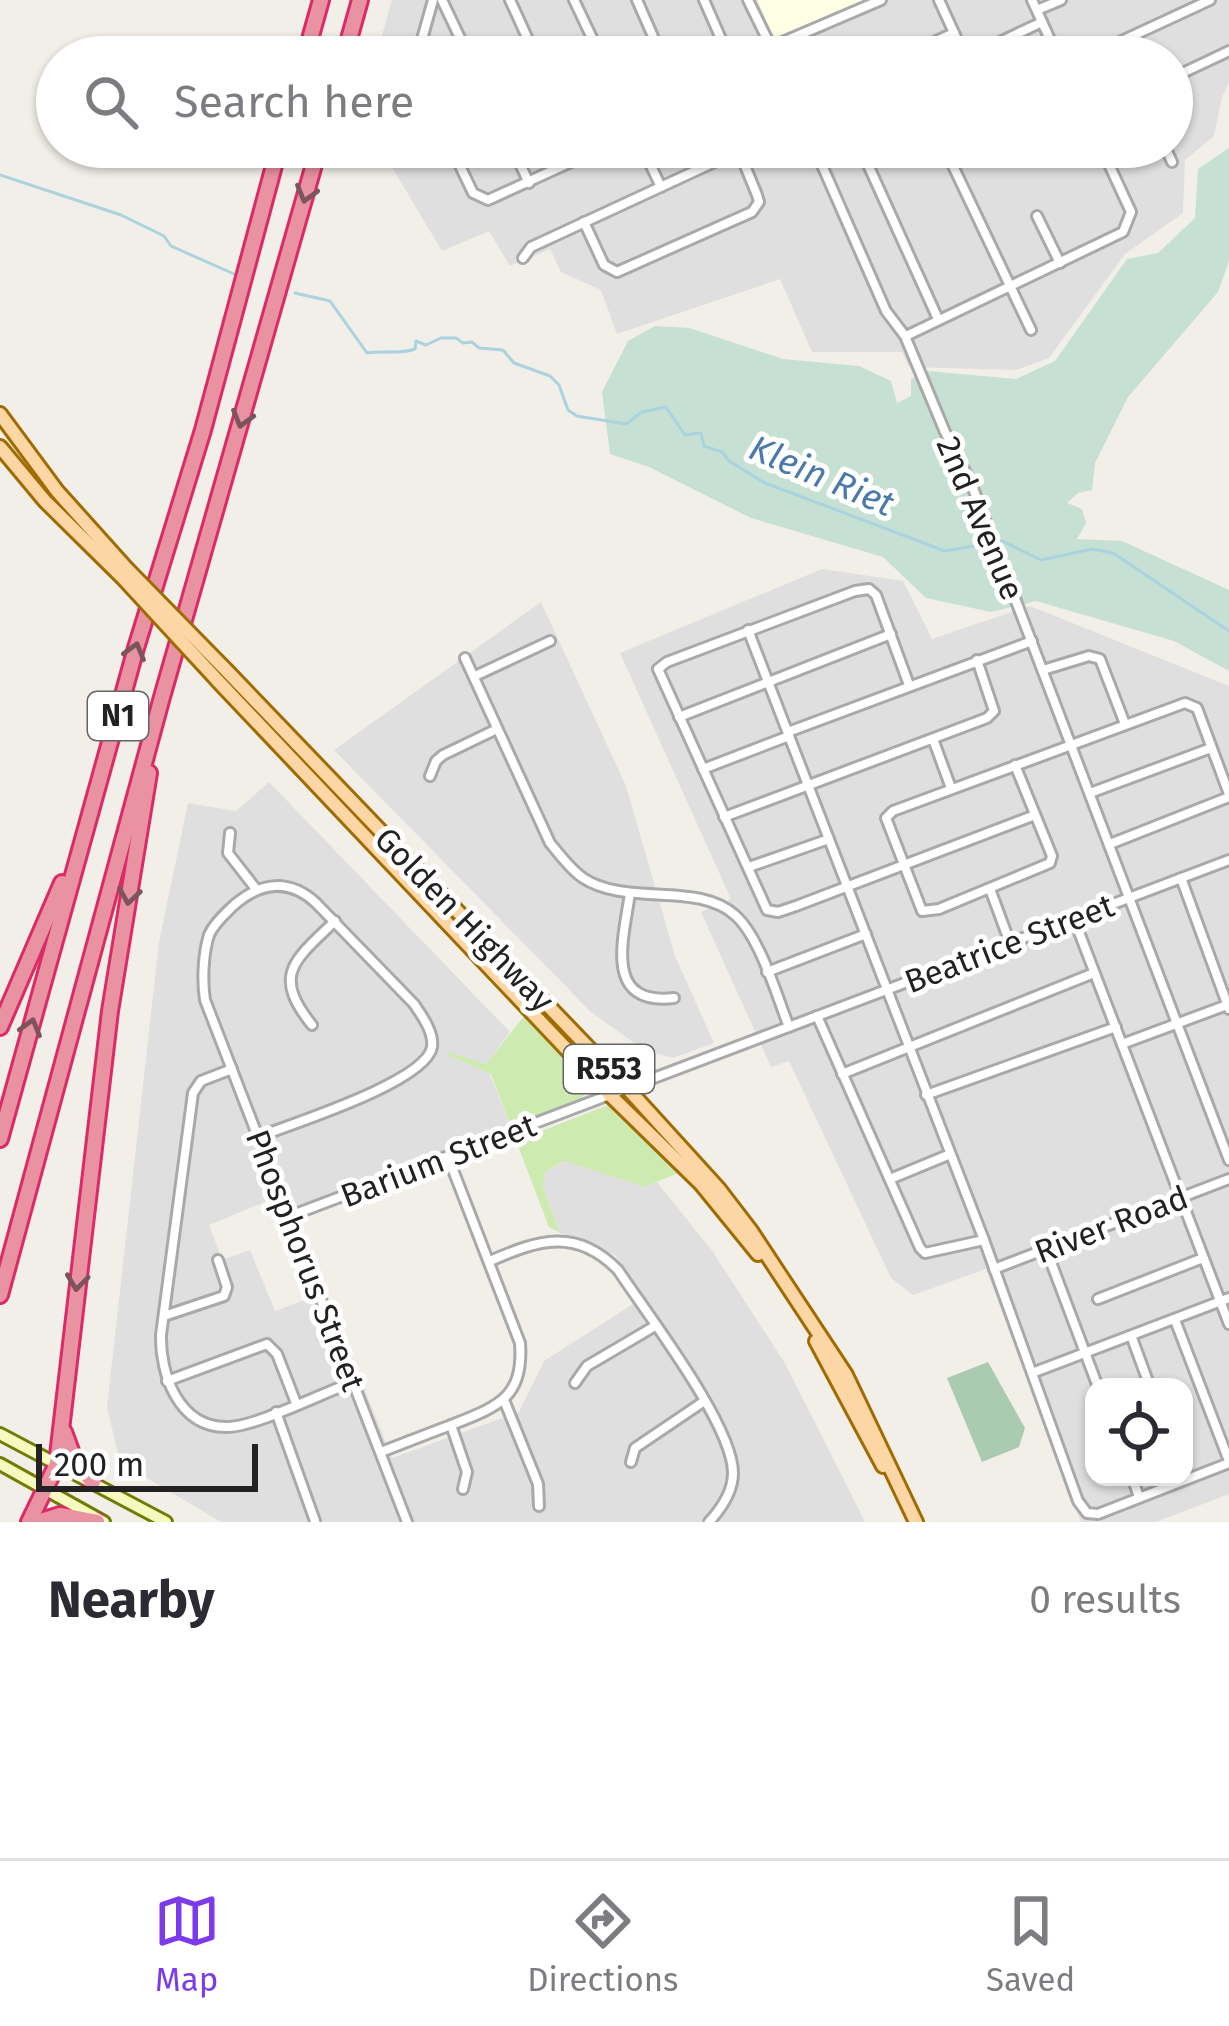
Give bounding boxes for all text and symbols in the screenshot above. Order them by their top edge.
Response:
search box [36,36,1193,168]
icon: search [78,69,144,135]
text: Search here [174,75,414,129]
one-way arrow [295,182,320,203]
one-way arrow [231,408,256,429]
water label: Klein Riet [743,426,901,526]
street label: 2nd Avenue [928,431,1032,606]
one-way arrow [121,641,146,662]
road number: N1 [88,692,148,740]
street label: Golden Highway [366,819,562,1020]
one-way arrow [118,885,143,905]
street label: Beatrice Street [899,886,1120,1002]
one-way arrow [17,1017,42,1038]
road number: R553 [564,1045,654,1093]
street label: Barium Street [335,1105,542,1216]
street label: Phosphorus Street [237,1124,373,1397]
street label: River Road [1029,1177,1194,1272]
one-way arrow [65,1272,91,1292]
map controls [1085,1378,1193,1486]
button: locate [1085,1378,1193,1486]
scale bar [36,1438,258,1491]
text: 200 m [54,1445,144,1485]
text: Nearby [48,1569,214,1631]
text: 0 results [1029,1577,1181,1623]
tab: Map [154,1888,220,2000]
tab: Directions [527,1888,679,2000]
tab: Saved [986,1888,1075,2000]

